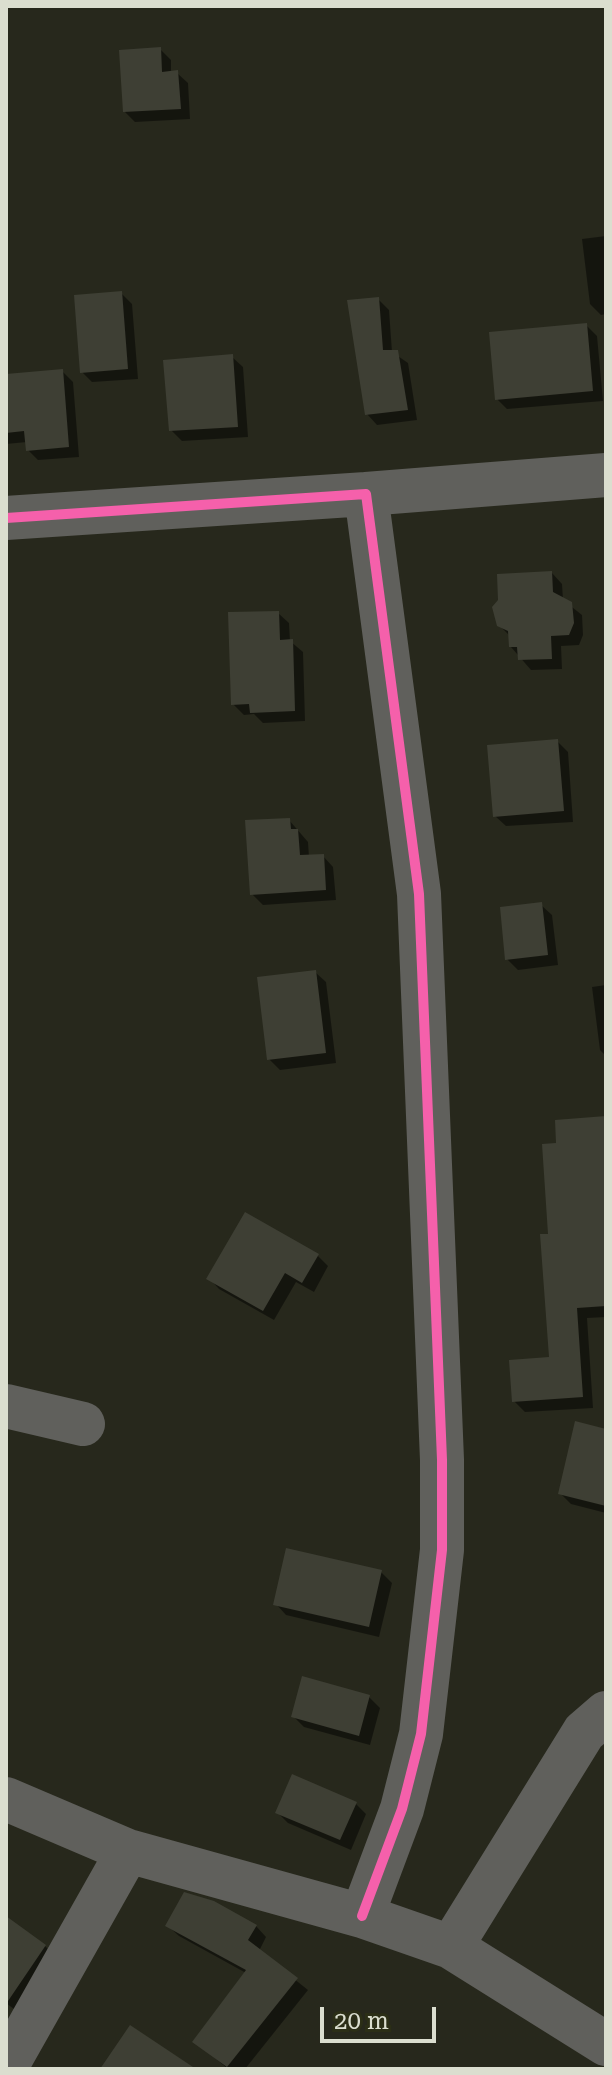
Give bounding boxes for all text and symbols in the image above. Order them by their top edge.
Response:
scale bar [324,1991,440,2041]
text: 20 m [334,2007,389,2035]

